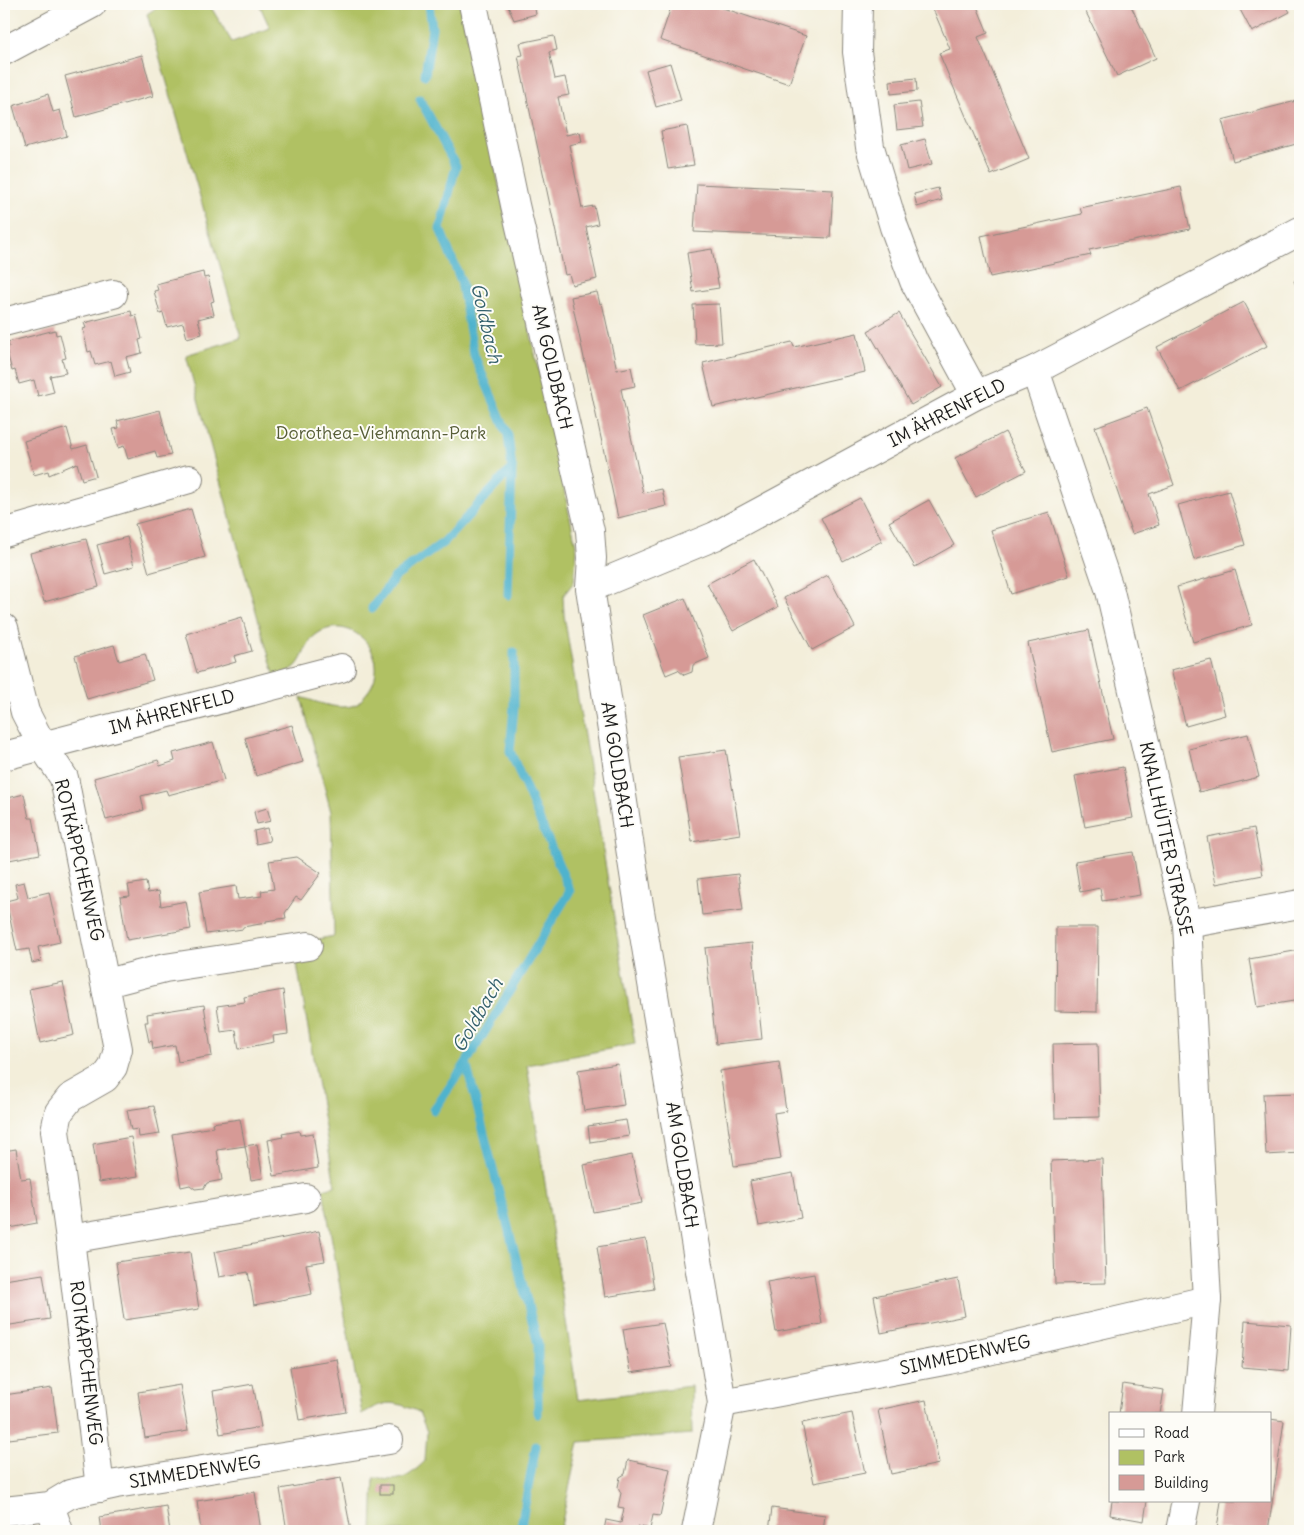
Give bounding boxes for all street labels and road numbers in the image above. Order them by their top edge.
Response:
street label: AM GOLDBACH [527,302,578,432]
street label: IM ÄHRENFELD [884,373,1009,452]
street label: IM ÄHRENFELD [107,684,237,739]
street label: AM GOLDBACH [596,700,639,830]
street label: KNALLHÜTTER STRASSE [1135,740,1198,938]
street label: ROTKÄPPCHENWEG [50,777,109,943]
street label: AM GOLDBACH [661,1100,704,1230]
street label: ROTKÄPPCHENWEG [65,1279,108,1447]
street label: SIMMEDENWEG [897,1329,1032,1380]
street label: SIMMEDENWEG [127,1450,262,1493]

